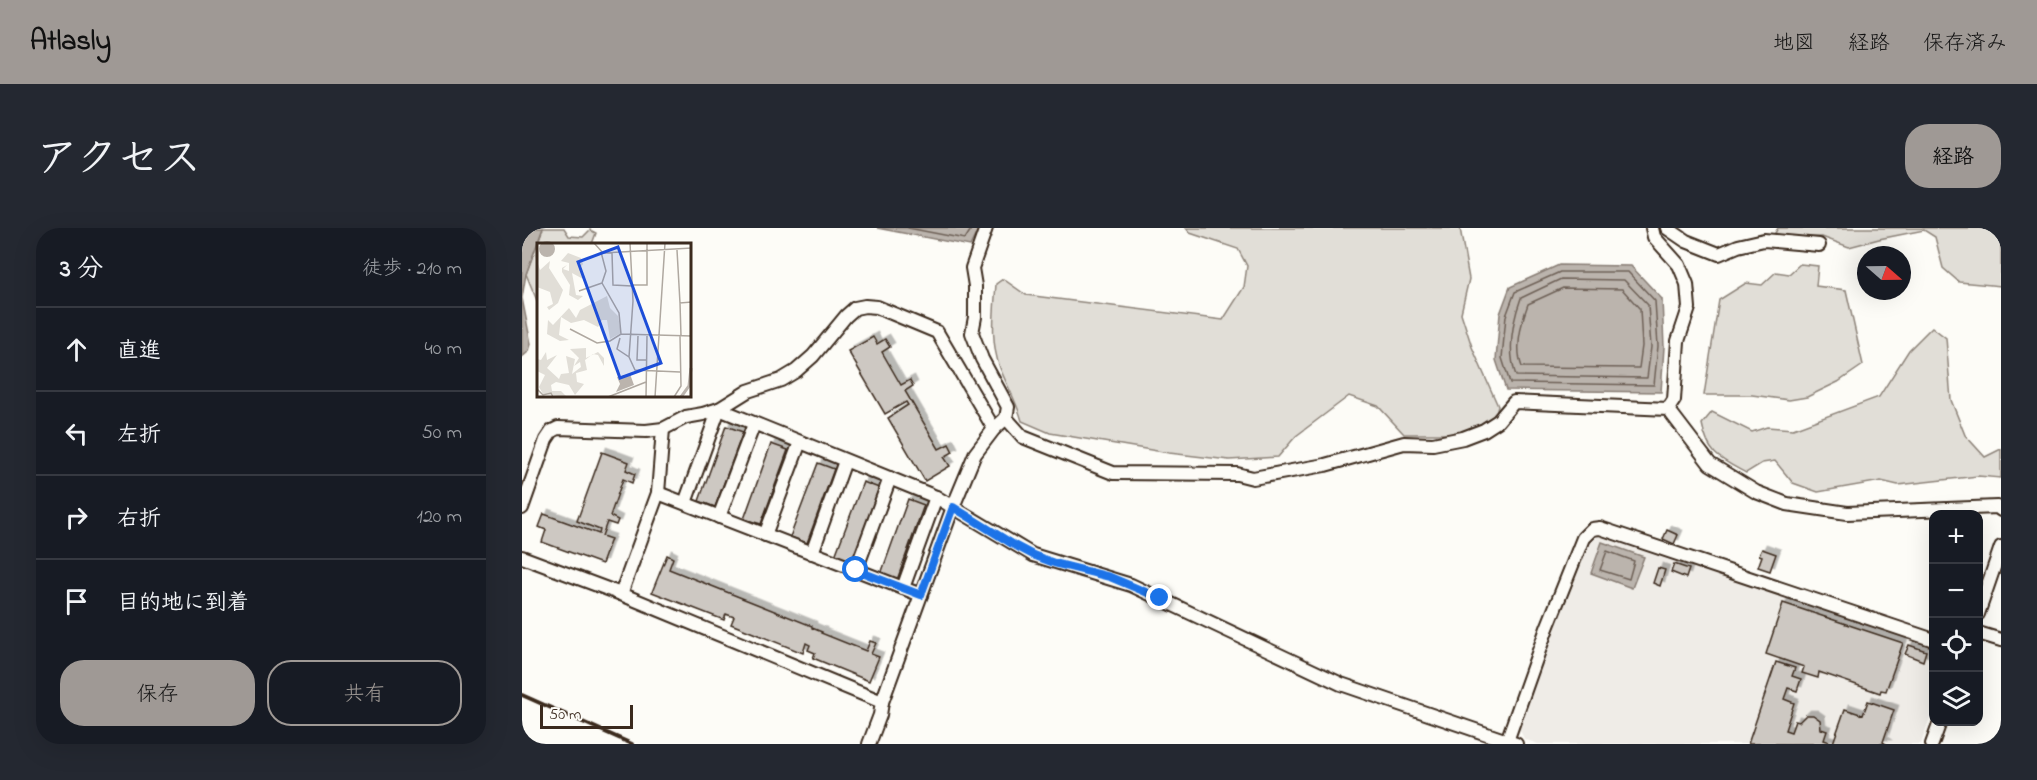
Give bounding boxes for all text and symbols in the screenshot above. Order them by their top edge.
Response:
text: Atlasly [30,22,111,63]
text: 地図 [1773,29,1815,59]
text: 経路 [1848,29,1890,59]
text: 保存済み [1923,29,2007,59]
button: 経路 [1905,124,2001,188]
text: アクセス [36,130,201,191]
inset map [537,243,692,398]
north arrow [1857,246,1911,300]
text: 3 分 [60,251,103,289]
text: 徒歩 · 210 m [362,255,462,284]
icon: ahead [60,333,93,366]
text: 40 m [425,335,462,364]
text: 直進 [117,336,161,368]
icon: left [60,417,93,450]
text: 50 m [421,419,462,448]
text: 左折 [117,420,161,452]
icon: right [60,501,93,534]
text: 120 m [417,503,462,532]
text: 右折 [117,504,161,536]
map controls [1929,510,1983,726]
button: + [1929,510,1983,564]
route start [842,556,868,582]
button: − [1929,564,1983,618]
route end [1146,584,1172,610]
icon: arrive [60,585,93,618]
text: 目的地に到着 [117,588,249,620]
button: locate [1929,618,1983,672]
button: 保存 [60,660,255,726]
button: 共有 [267,660,462,726]
button: layers [1929,672,1983,726]
scale bar [540,702,633,730]
text: 50 m [549,703,581,727]

